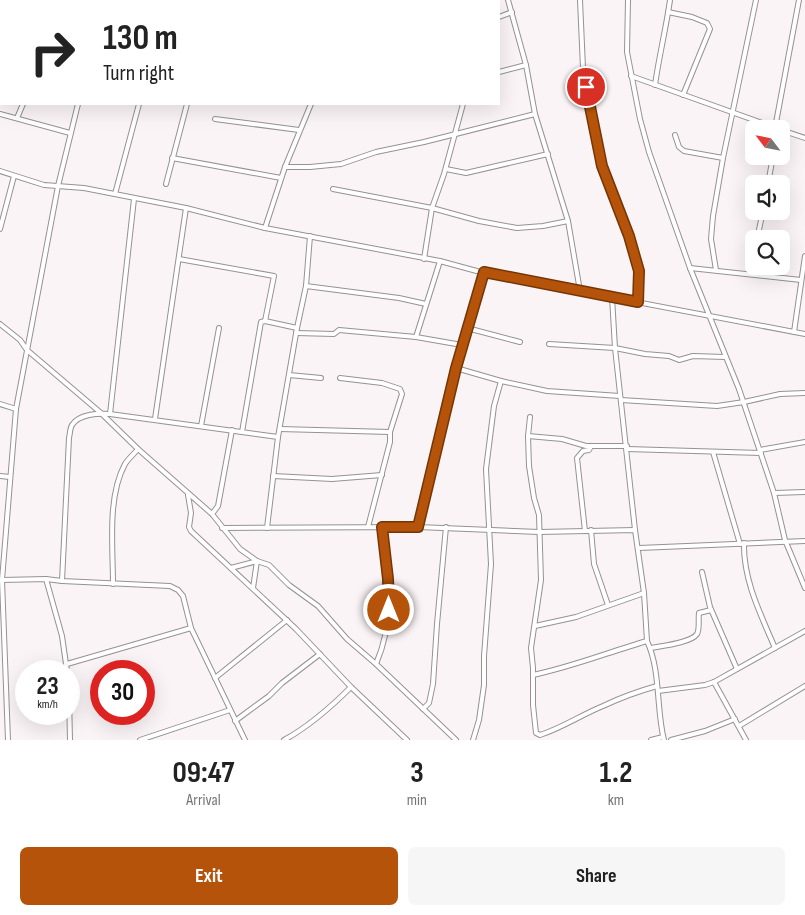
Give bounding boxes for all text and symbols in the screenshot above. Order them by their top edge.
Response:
text: 130 m [103,17,178,60]
icon: right [20,20,85,85]
text: Turn right [103,60,174,87]
pin [565,66,607,108]
icon: arrive [572,73,600,101]
north arrow [745,120,790,165]
map controls [745,120,790,275]
button: sound [745,175,790,220]
button: search [745,230,790,275]
position arrow [362,583,414,635]
speed limit sign: 30 [90,660,155,725]
text: 23 [36,671,59,702]
text: km/h [37,697,58,712]
text: 09:47 [172,755,234,791]
text: 3 [410,755,424,791]
text: 1.2 [599,755,632,791]
text: Arrival [186,791,221,810]
text: min [407,791,427,810]
text: km [608,791,624,810]
button: Exit [20,847,398,905]
button: Share [408,847,785,905]

